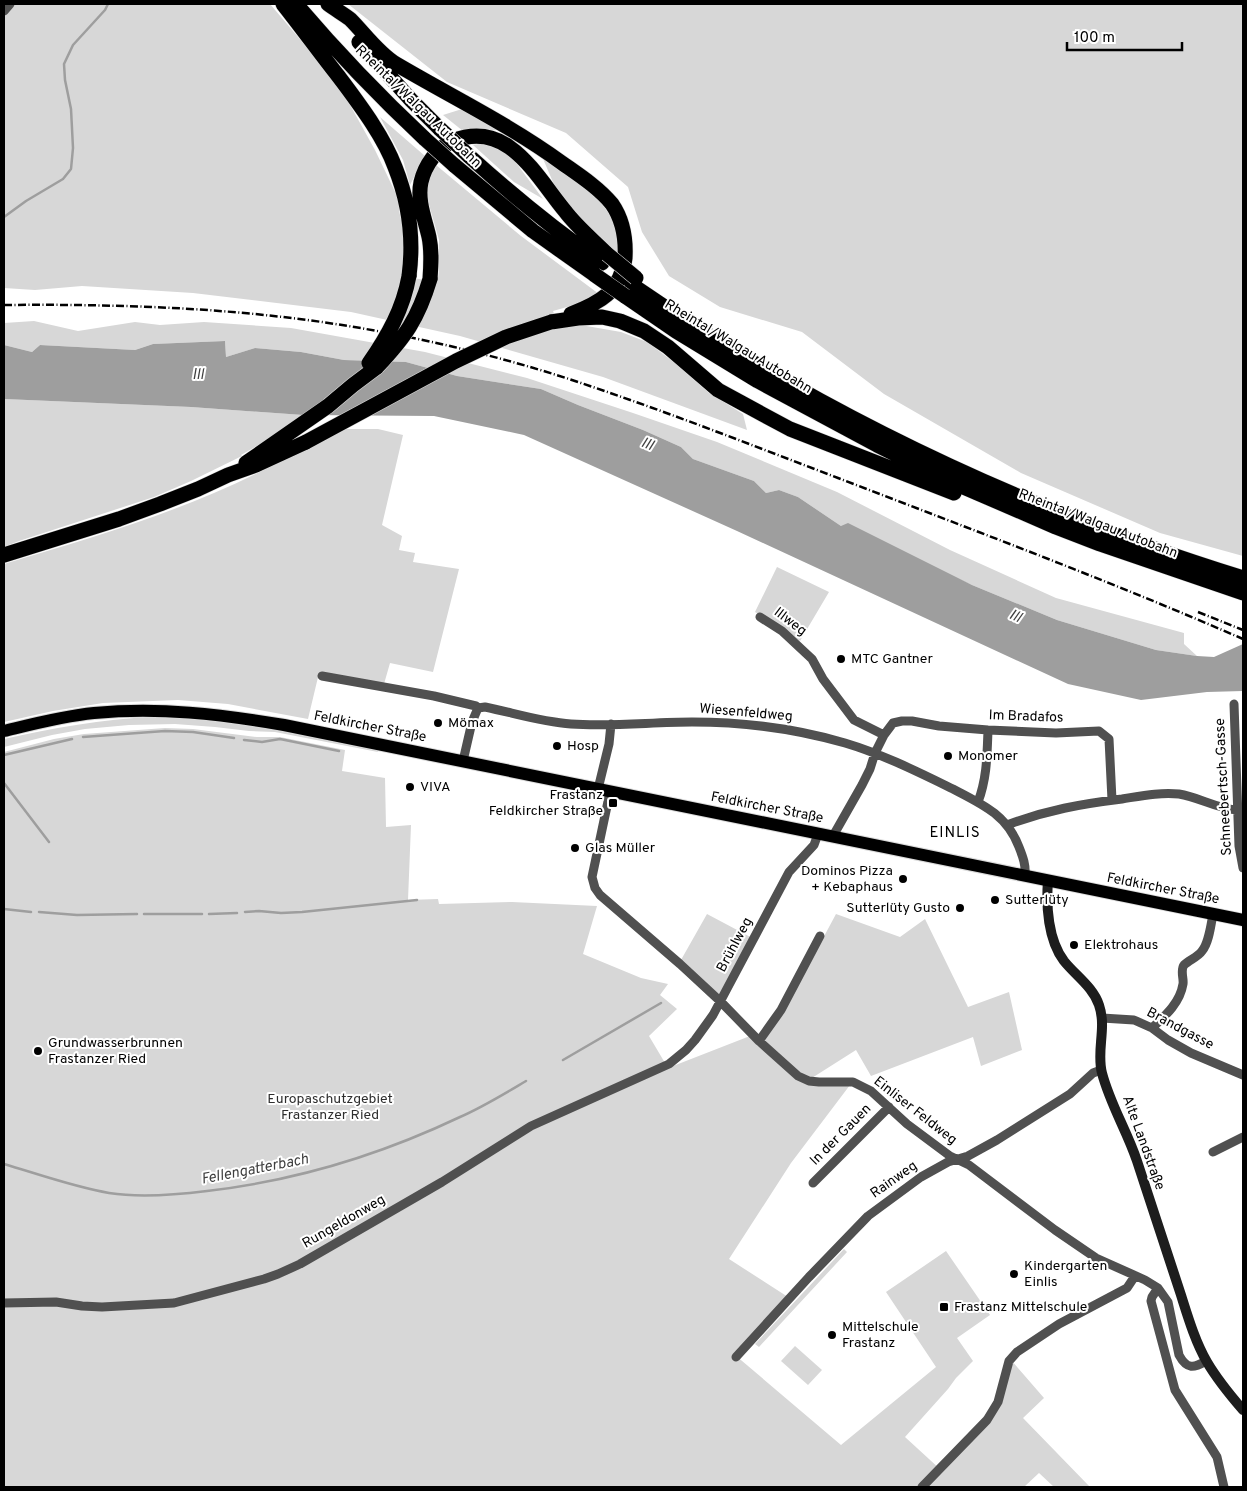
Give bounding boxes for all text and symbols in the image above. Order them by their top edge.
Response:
scale bar [1067,20,1182,52]
text: 100 m [1074,29,1115,48]
street label: Rheintal/Walgau Autobahn [351,42,485,172]
street label: Rheintal/Walgau Autobahn [661,296,815,398]
water label: Ill [192,366,205,385]
water label: Ill [638,434,657,456]
street label: Rheintal/Walgau Autobahn [1016,486,1180,562]
street label: Illweg [770,604,810,640]
water label: Ill [1006,606,1025,629]
place label: MTC Gantner [851,651,933,668]
marker: MTC Gantner [835,653,847,665]
street label: Wiesenfeldweg [699,700,793,726]
street label: Im Bradafos [988,707,1064,727]
street label: Feldkircher Straße [312,708,428,746]
place label: Mömax [448,715,494,732]
marker: Mömax [432,717,444,729]
street label: Schneebertsch-Gasse [1212,718,1236,856]
place label: Hosp [567,738,599,755]
marker: Hosp [551,740,563,752]
place label: Monomer [958,748,1019,765]
marker: Monomer [942,750,954,762]
place label: VIVA [420,779,450,796]
marker: VIVA [404,781,416,793]
place label: Frastanz Feldkircher Straße [489,787,603,820]
street label: Feldkircher Straße [709,789,825,827]
marker: Frastanz Feldkircher Straße [607,797,619,809]
district label: EINLIS [929,824,981,843]
place label: Glas Müller [585,840,656,857]
marker: Glas Müller [569,842,581,854]
place label: Dominos Pizza + Kebaphaus [801,863,893,896]
street label: Feldkircher Straße [1105,870,1221,908]
marker: Dominos Pizza + Kebaphaus [897,873,909,885]
place label: Sutterlüty [1005,892,1069,909]
marker: Sutterlüty [989,894,1001,906]
place label: Sutterlüty Gusto [846,900,950,917]
marker: Sutterlüty Gusto [954,902,966,914]
street label: Brühlweg [713,915,757,975]
place label: Elektrohaus [1084,937,1158,954]
marker: Elektrohaus [1068,939,1080,951]
street label: Brandgasse [1143,1004,1217,1054]
place label: Grundwasserbrunnen Frastanzer Ried [48,1035,183,1068]
marker: Grundwasserbrunnen Frastanzer Ried [32,1045,44,1057]
street label: Einliser Feldweg [870,1073,960,1149]
park label: Europaschutzgebiet Frastanzer Ried [267,1091,393,1124]
street label: Alte Landstraße [1118,1093,1168,1193]
street label: In der Gauen [807,1101,875,1169]
water label: Fellengatterbach [200,1150,310,1190]
street label: Rainweg [867,1158,921,1202]
street label: Rungeldonweg [299,1191,389,1253]
place label: Kindergarten Einlis [1024,1258,1107,1291]
marker: Kindergarten Einlis [1008,1268,1020,1280]
place label: Frastanz Mittelschule [954,1299,1087,1316]
marker: Frastanz Mittelschule [938,1301,950,1313]
place label: Mittelschule Frastanz [842,1319,919,1352]
marker: Mittelschule Frastanz [826,1329,838,1341]

